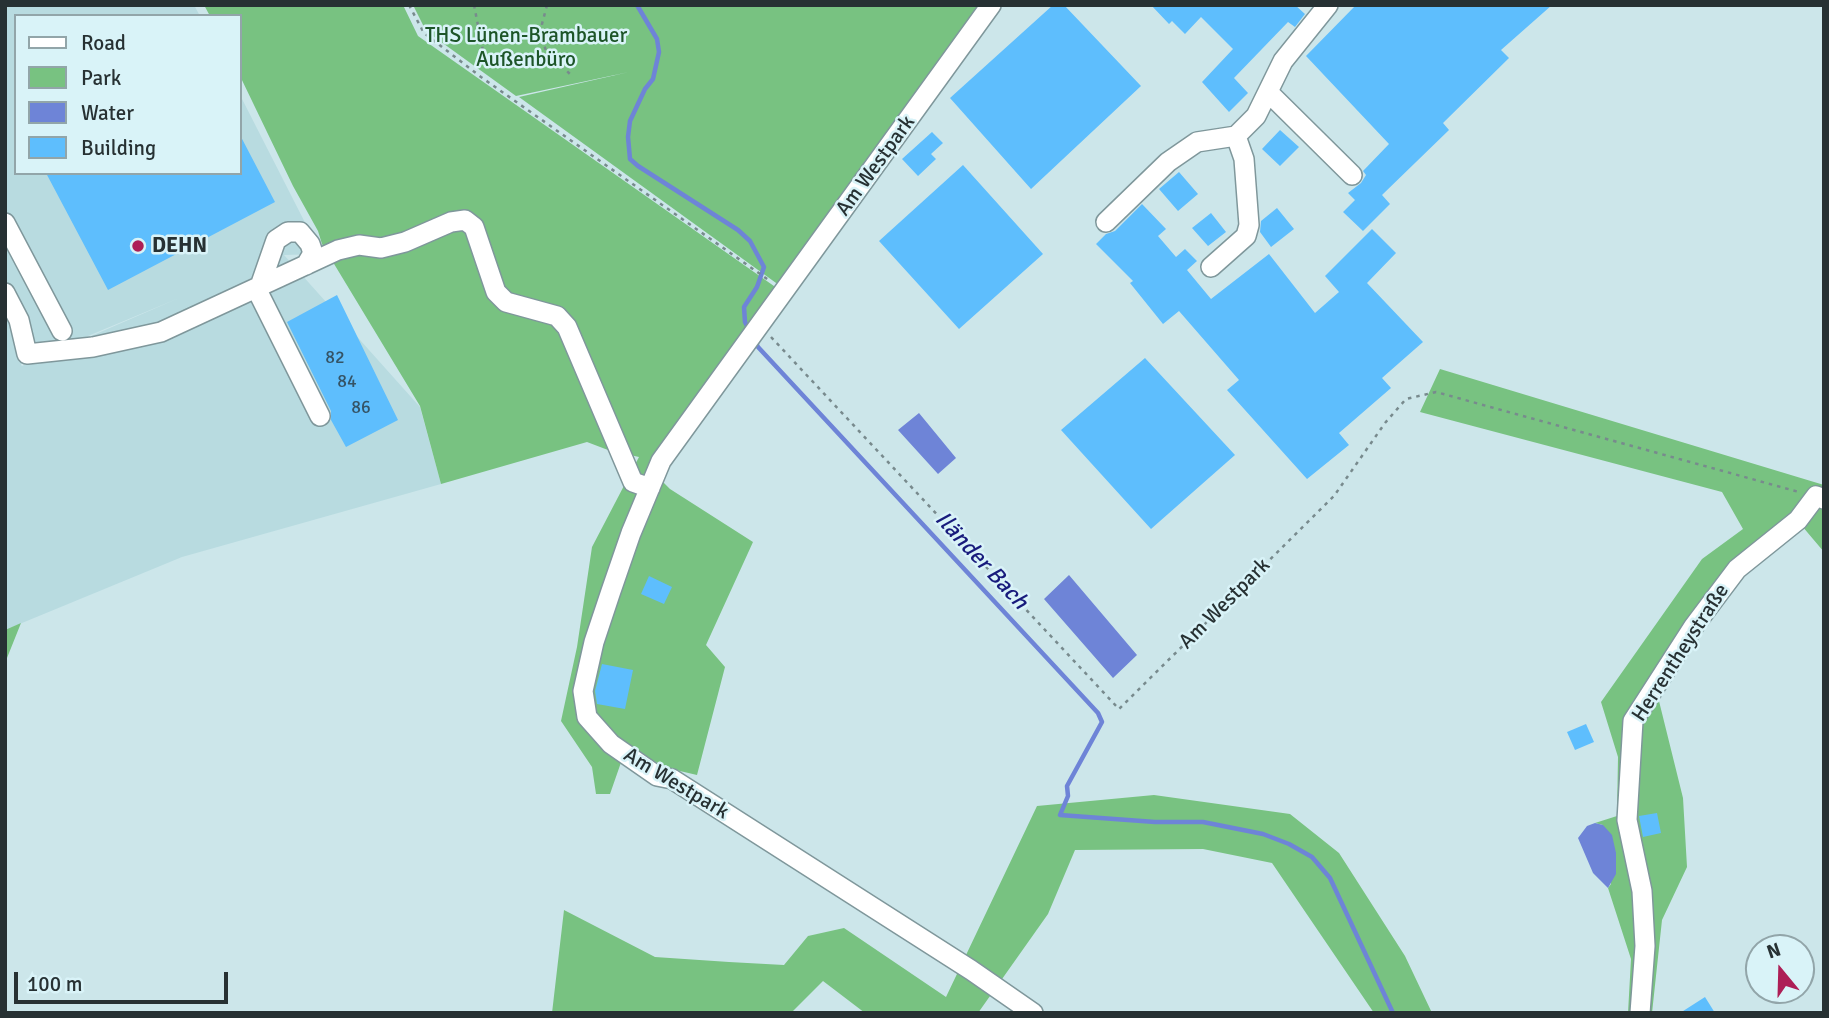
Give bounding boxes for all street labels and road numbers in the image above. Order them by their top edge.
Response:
street label: Am Westpark [831,111,921,221]
street label: Am Westpark [1174,553,1276,655]
street label: Herrentheystraße [1627,579,1735,727]
street label: Am Westpark [619,743,733,825]

